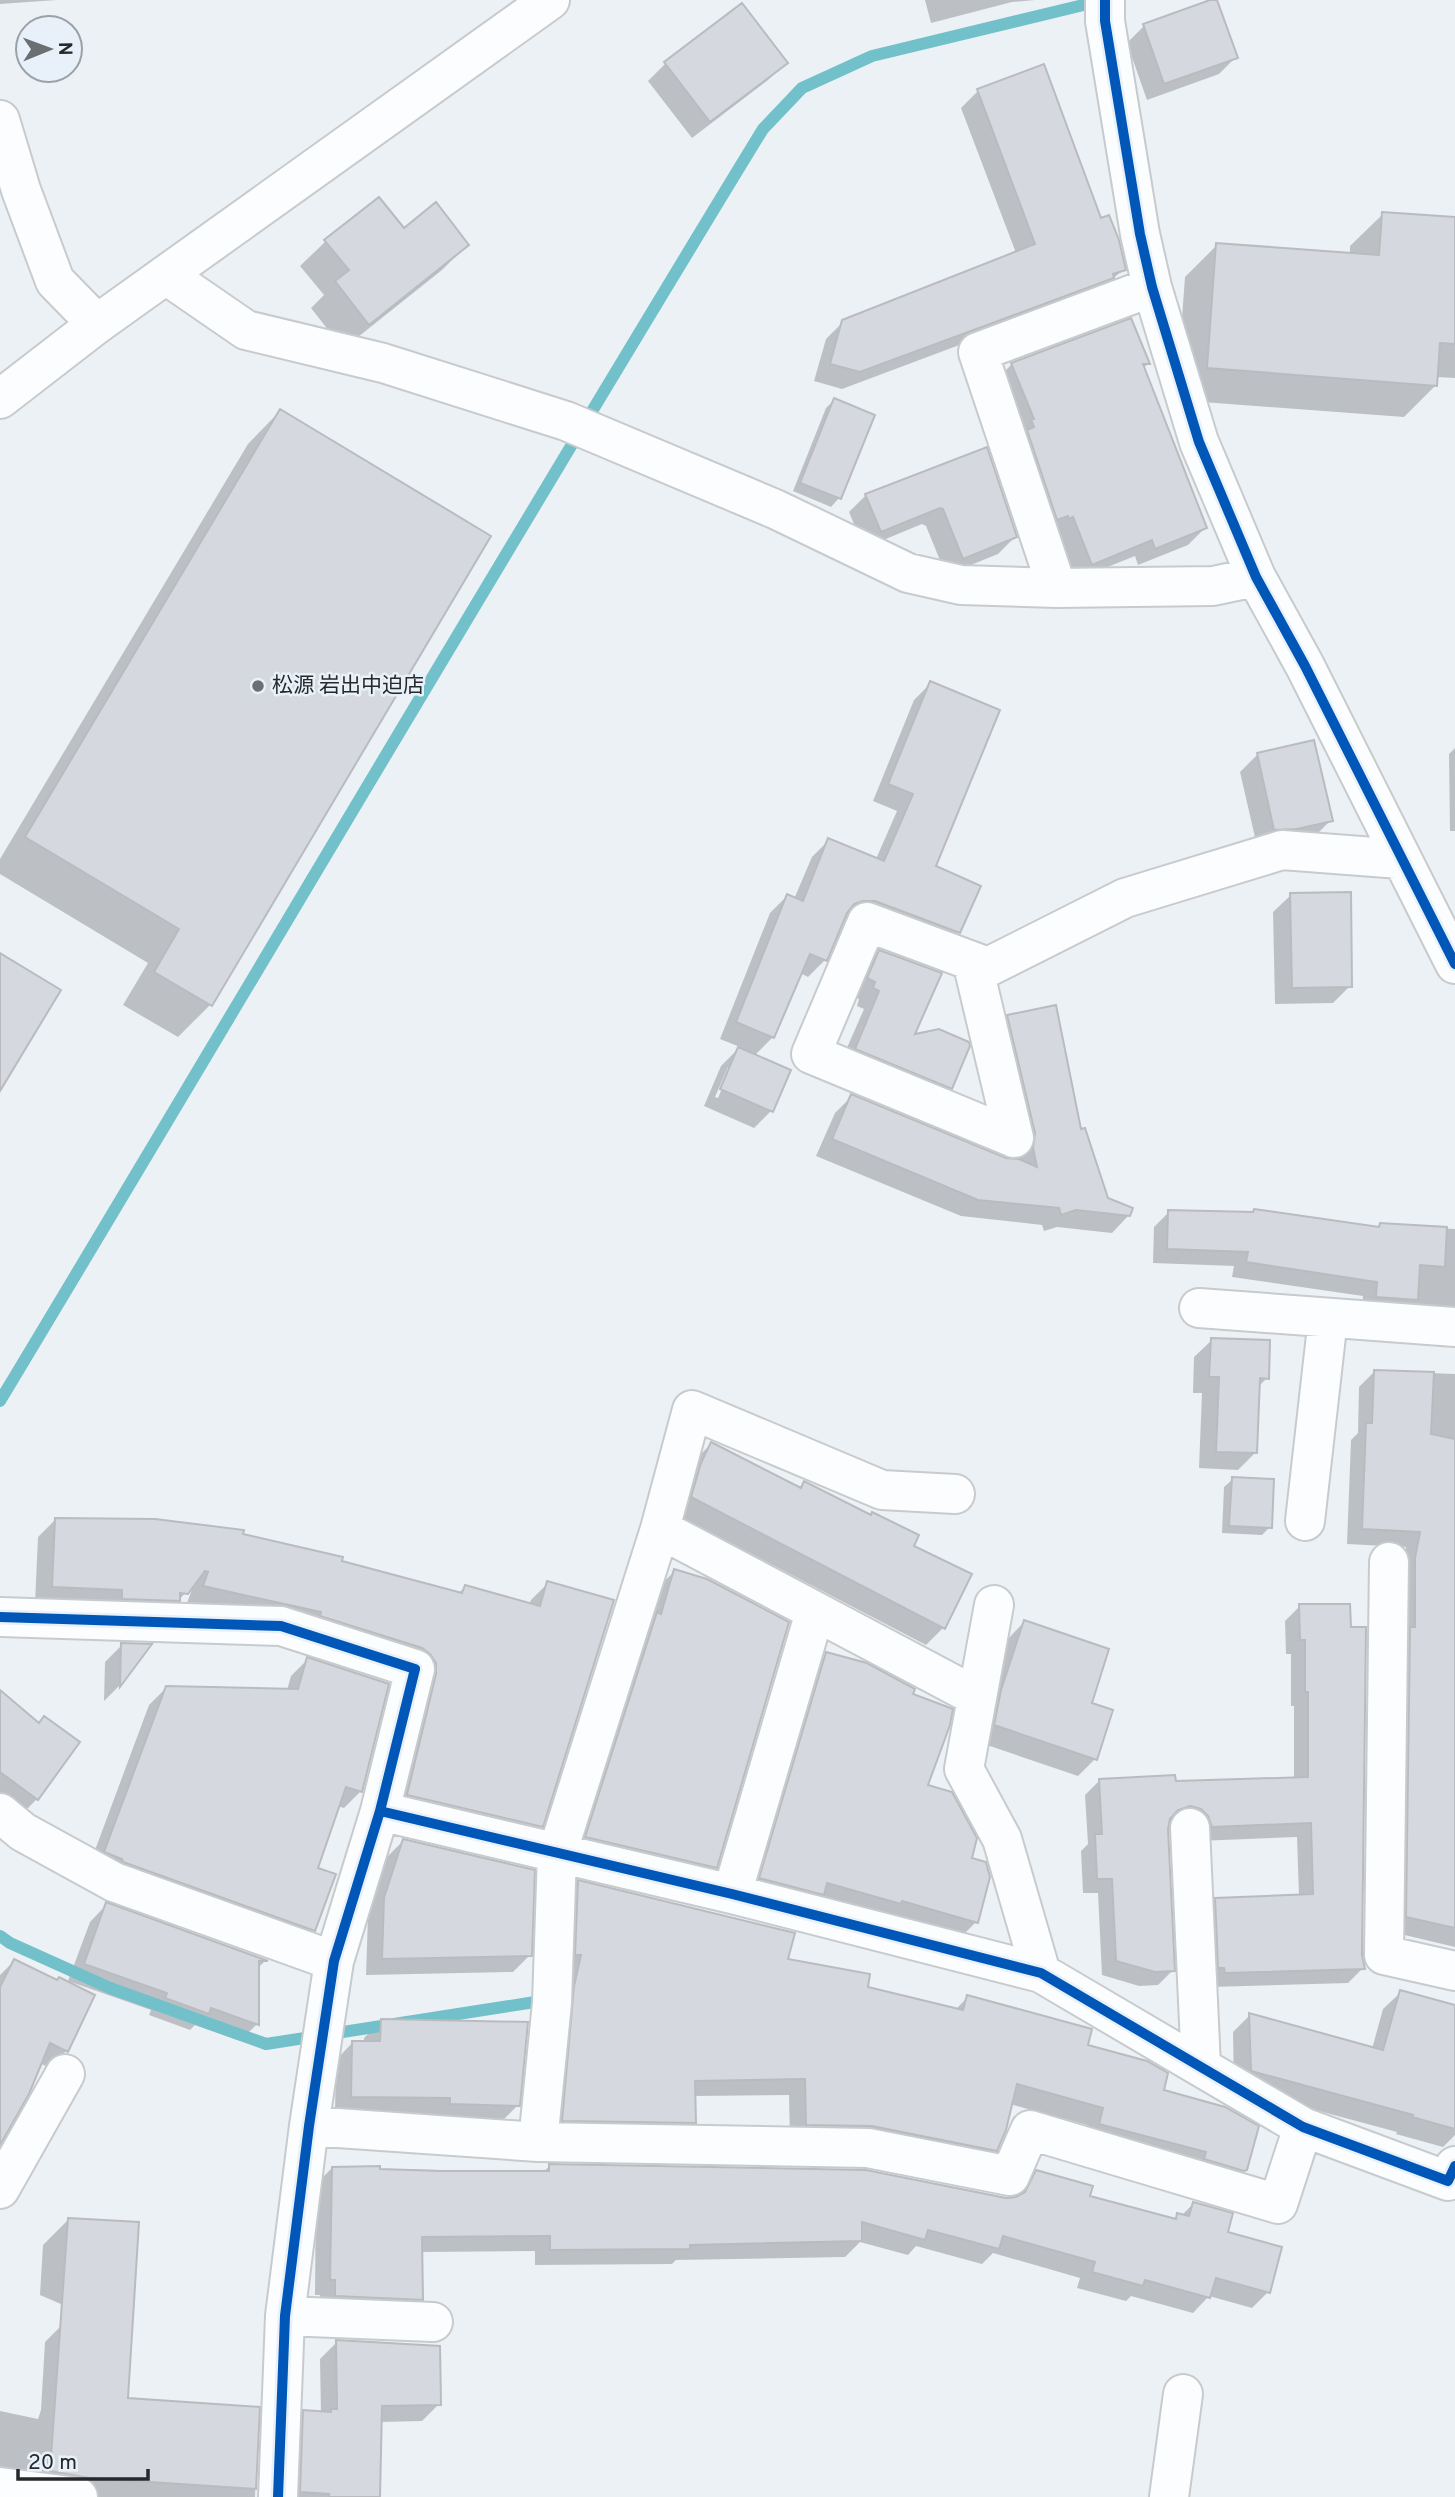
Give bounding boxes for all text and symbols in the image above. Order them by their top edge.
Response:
north arrow [14,14,84,84]
text: N [52,42,76,56]
place label: 松源 岩出中迫店 [272,673,424,700]
marker: 松源 岩出中迫店 [250,678,266,694]
scale bar [18,2438,147,2482]
text: 20 m [28,2450,77,2477]

